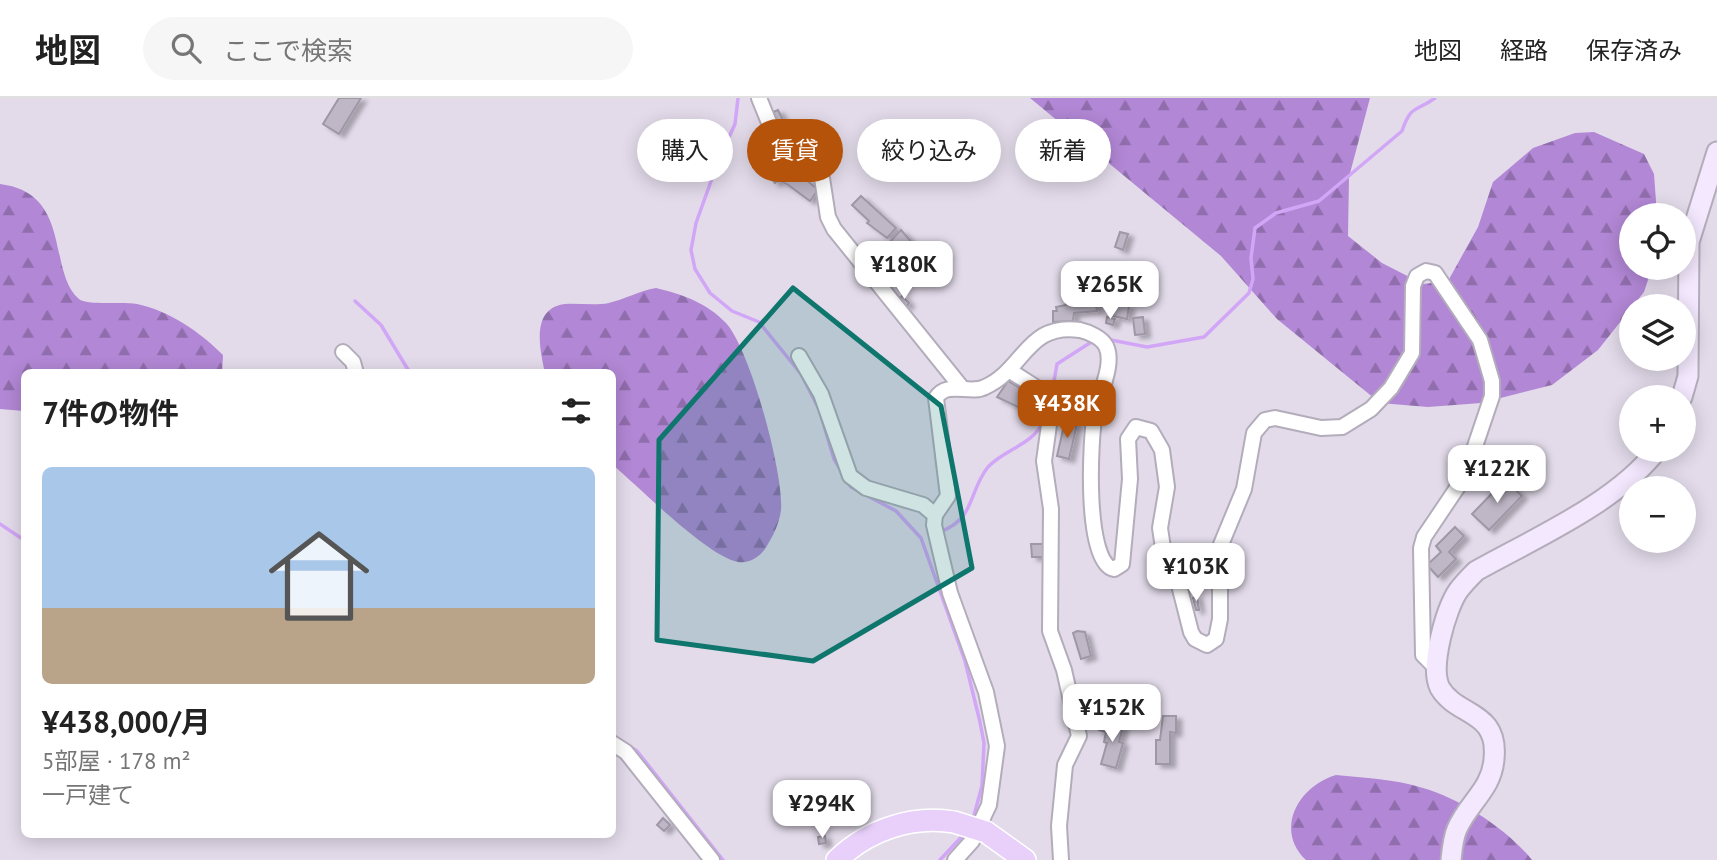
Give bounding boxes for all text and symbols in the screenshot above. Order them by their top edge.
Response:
search box [143,17,633,80]
text: 地図 [35,28,101,71]
icon: search [167,29,205,67]
text: ここで検索 [223,34,353,67]
text: 地図 [1414,35,1462,66]
text: 経路 [1500,35,1548,66]
text: 保存済み [1586,35,1682,66]
chip: 購入 [637,119,733,182]
chip: 賃貸 [747,119,843,182]
chip: 絞り込み [857,119,1001,182]
chip: 新着 [1015,119,1111,182]
map controls [1619,203,1696,553]
button: locate [1619,203,1696,280]
pin: ¥180K [855,242,953,301]
text: ¥180K [871,249,937,278]
pin: ¥265K [1061,262,1159,321]
text: ¥265K [1077,269,1143,298]
button: layers [1619,294,1696,371]
pin: ¥438K [1018,380,1116,440]
button: + [1619,385,1696,462]
text: ¥438K [1034,388,1100,417]
icon: filters [557,392,595,430]
text: 7件の物件 [42,393,179,432]
pin: ¥122K [1448,446,1546,505]
text: ¥122K [1464,453,1530,482]
button: − [1619,476,1696,553]
icon: home [256,513,382,639]
pin: ¥103K [1147,544,1245,603]
text: ¥103K [1163,551,1229,580]
pin: ¥152K [1063,684,1161,744]
text: ¥152K [1079,692,1145,721]
text: ¥438,000/月 [42,702,211,741]
text: 5部屋 · 178 m² [42,746,190,775]
text: 一戸建て [42,780,134,809]
pin: ¥294K [773,780,871,840]
text: ¥294K [789,788,855,817]

